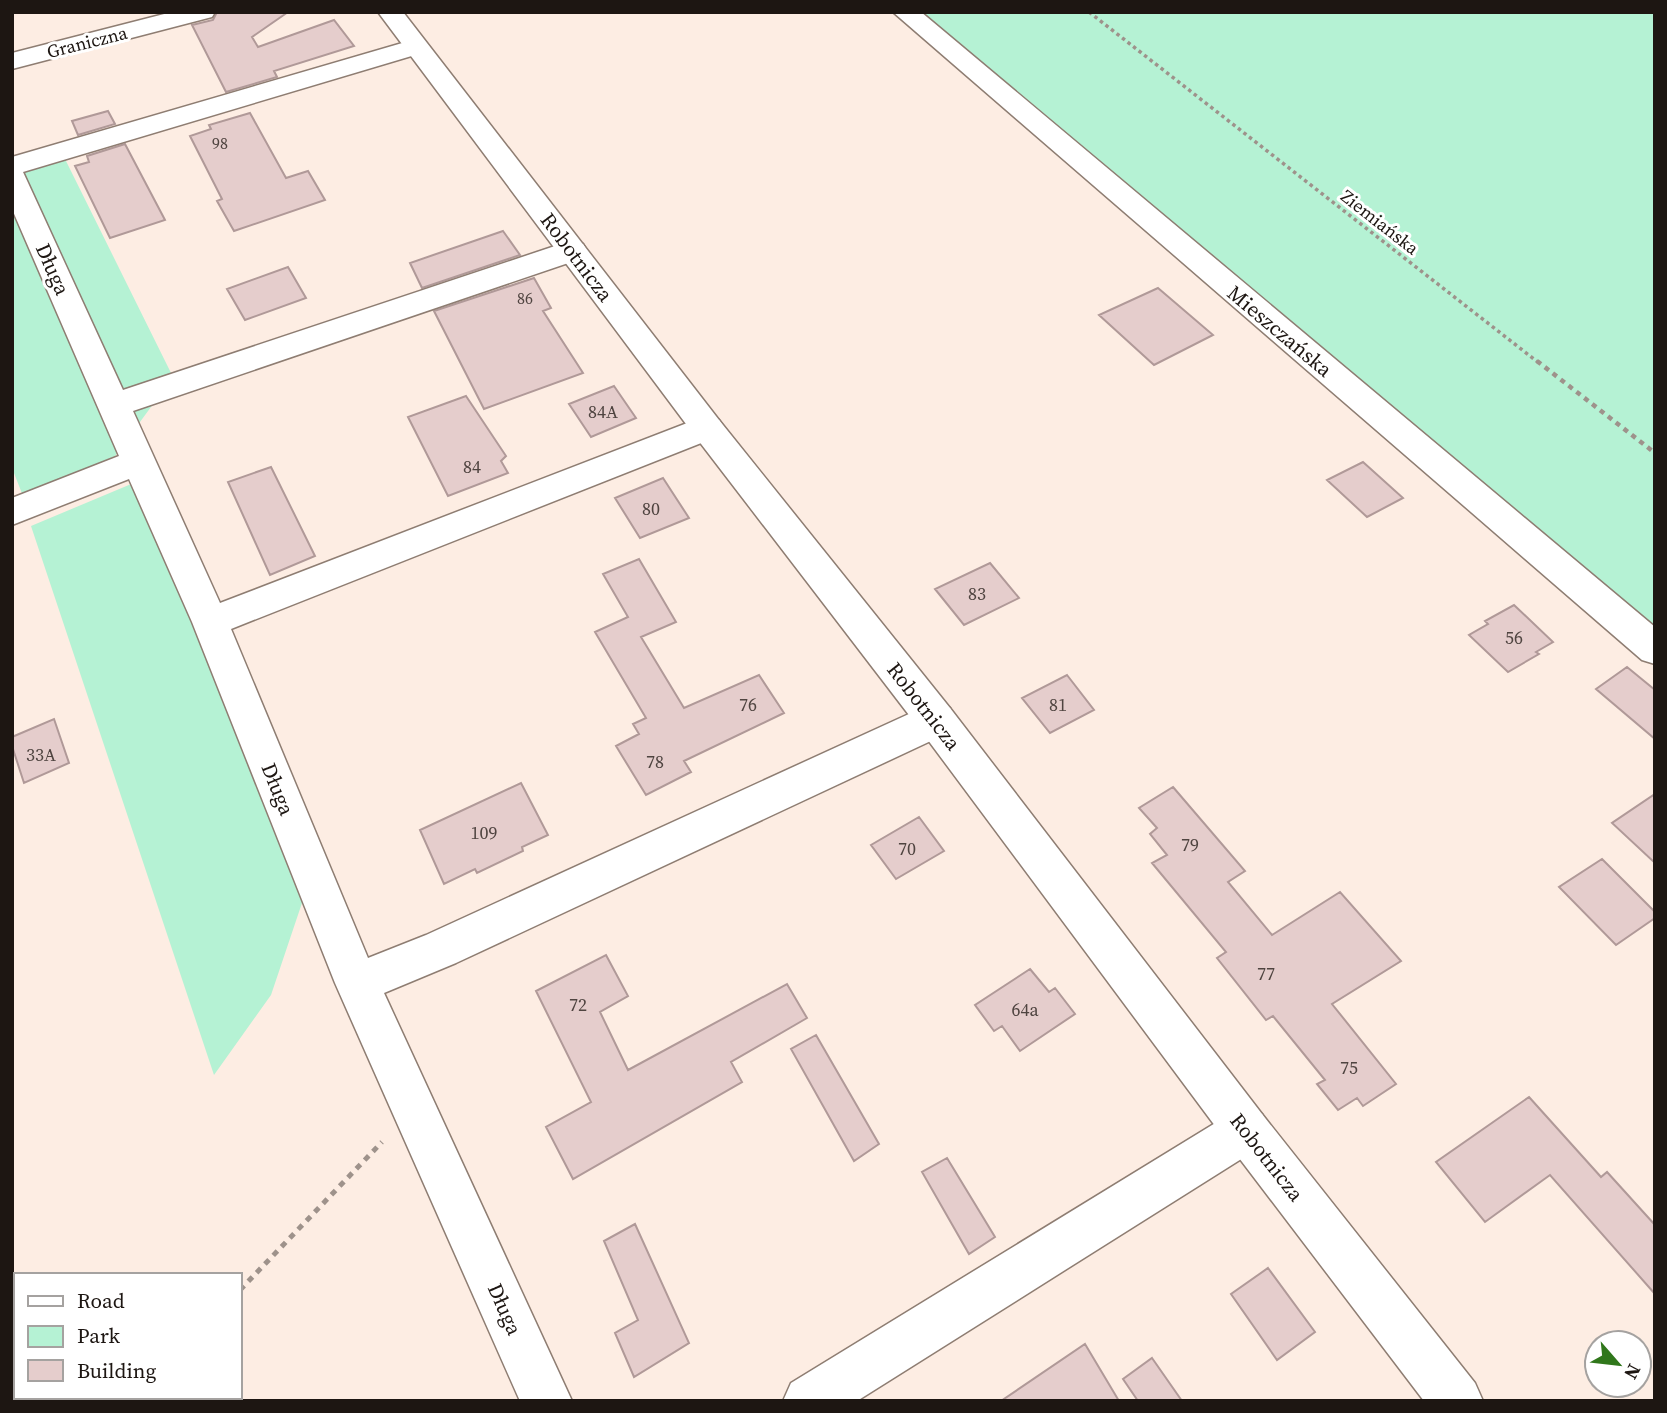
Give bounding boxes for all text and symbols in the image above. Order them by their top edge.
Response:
street label: Graniczna [44,20,131,64]
house number: 98 [212,132,228,154]
street label: Ziemiańska [1336,184,1425,261]
street label: Robotnicza [534,207,620,308]
street label: Długa [29,238,77,300]
street label: Mieszczańska [1221,278,1339,384]
house number: 86 [517,287,533,309]
house number: 84A [588,399,618,424]
house number: 84 [463,454,481,479]
house number: 80 [642,496,660,521]
house number: 83 [968,581,986,606]
house number: 56 [1505,625,1523,650]
street label: Robotnicza [880,656,968,756]
house number: 76 [739,692,757,717]
house number: 81 [1049,692,1067,717]
house number: 33A [26,742,56,767]
house number: 78 [646,749,664,774]
street label: Długa [254,759,302,820]
house number: 109 [471,820,498,845]
house number: 79 [1181,832,1199,857]
house number: 70 [898,836,916,861]
house number: 77 [1257,961,1275,986]
house number: 72 [569,992,587,1017]
house number: 64a [1011,997,1039,1022]
house number: 75 [1340,1055,1358,1080]
street label: Robotnicza [1223,1107,1311,1207]
legend [14,1273,242,1399]
street label: Długa [481,1278,529,1340]
text: Road [77,1286,125,1315]
text: Park [77,1321,121,1350]
north arrow [1583,1329,1653,1399]
text: Building [77,1356,156,1385]
text: N [1618,1360,1648,1384]

